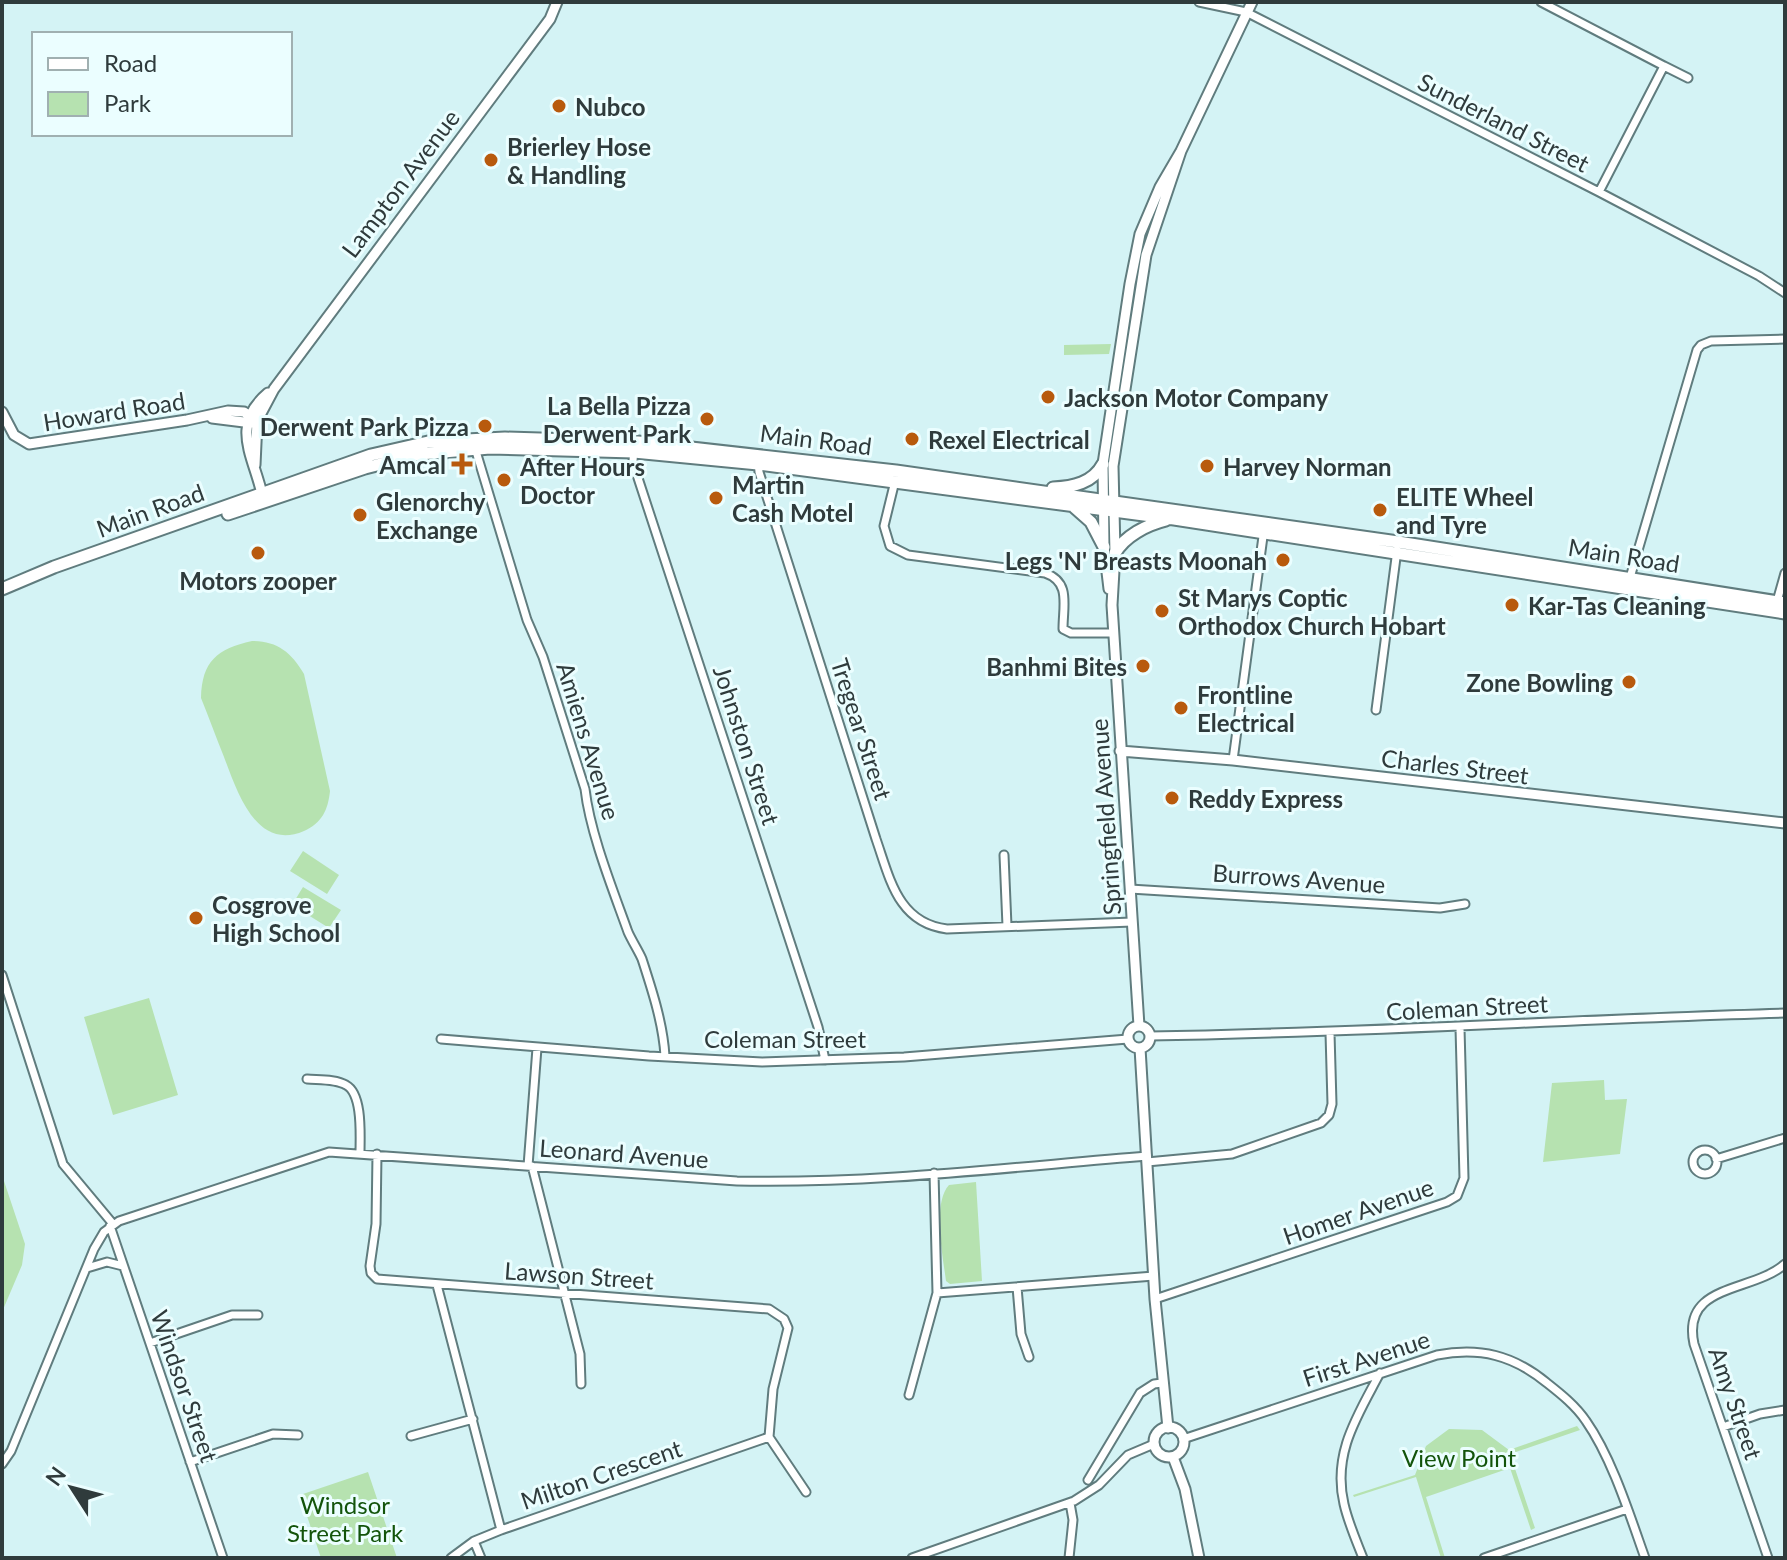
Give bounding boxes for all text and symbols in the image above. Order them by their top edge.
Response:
legend [32,32,292,136]
text: Road [104,48,157,77]
street label: Sunderland Street [1414,66,1595,178]
text: Park [104,88,152,117]
place label: Nubco [575,92,646,121]
marker: Nubco [550,97,568,115]
street label: Lampton Avenue [335,103,465,263]
place label: Brierley Hose & Handling [507,132,651,189]
marker: Brierley Hose & Handling [482,151,500,169]
place label: Jackson Motor Company [1064,383,1328,412]
street label: Howard Road [41,385,187,437]
marker: Jackson Motor Company [1039,388,1057,406]
place label: La Bella Pizza Derwent Park [543,391,691,448]
marker: La Bella Pizza Derwent Park [698,410,716,428]
place label: Derwent Park Pizza [260,412,469,441]
marker: Derwent Park Pizza [476,417,494,435]
street label: Main Road [758,418,874,460]
place label: Rexel Electrical [928,425,1090,454]
marker: Rexel Electrical [903,430,921,448]
place label: Amcal [379,450,446,479]
place label: After Hours Doctor [519,452,645,509]
place label: Harvey Norman [1223,452,1392,481]
marker: Amcal [453,455,471,473]
marker: Harvey Norman [1198,457,1216,475]
place label: Martin Cash Motel [732,470,853,527]
marker: After Hours Doctor [495,471,513,489]
street label: Main Road [92,477,208,543]
place label: ELITE Wheel and Tyre [1396,482,1533,539]
place label: Glenorchy Exchange [376,487,486,544]
marker: Martin Cash Motel [707,489,725,507]
marker: ELITE Wheel and Tyre [1371,501,1389,519]
marker: Glenorchy Exchange [351,506,369,524]
street label: Main Road [1566,532,1682,578]
marker: Motors zooper [249,544,267,562]
place label: Legs 'N' Breasts Moonah [1005,546,1267,575]
marker: Legs 'N' Breasts Moonah [1274,551,1292,569]
place label: Motors zooper [179,566,337,595]
place label: St Marys Coptic Orthodox Church Hobart [1178,583,1446,640]
place label: Kar-Tas Cleaning [1528,591,1706,620]
marker: Kar-Tas Cleaning [1503,596,1521,614]
marker: St Marys Coptic Orthodox Church Hobart [1153,602,1171,620]
place label: Banhmi Bites [986,652,1127,681]
street label: Tregear Street [826,655,899,804]
marker: Banhmi Bites [1134,657,1152,675]
street label: Amiens Avenue [551,659,627,823]
street label: Johnston Street [708,662,786,828]
place label: Zone Bowling [1466,668,1613,697]
marker: Zone Bowling [1620,673,1638,691]
place label: Frontline Electrical [1197,680,1295,737]
marker: Frontline Electrical [1172,699,1190,717]
street label: Springfield Avenue [1084,718,1126,916]
street label: Charles Street [1380,743,1531,789]
place label: Reddy Express [1188,784,1343,813]
marker: Reddy Express [1163,789,1181,807]
street label: Burrows Avenue [1212,858,1386,898]
place label: Cosgrove High School [212,890,340,947]
marker: Cosgrove High School [187,909,205,927]
street label: Coleman Street [1385,988,1549,1026]
street label: Coleman Street [704,1024,866,1053]
street label: Leonard Avenue [538,1133,710,1173]
street label: Homer Avenue [1279,1172,1437,1250]
street label: Lawson Street [503,1255,655,1295]
street label: Windsor Street [145,1306,225,1466]
street label: First Avenue [1299,1324,1433,1392]
street label: Amy Street [1703,1343,1769,1463]
street label: Milton Crescent [517,1433,686,1515]
park label: View Point [1402,1443,1516,1472]
north arrow [32,1448,112,1528]
text: N [40,1461,71,1491]
park label: Windsor Street Park [287,1490,404,1547]

